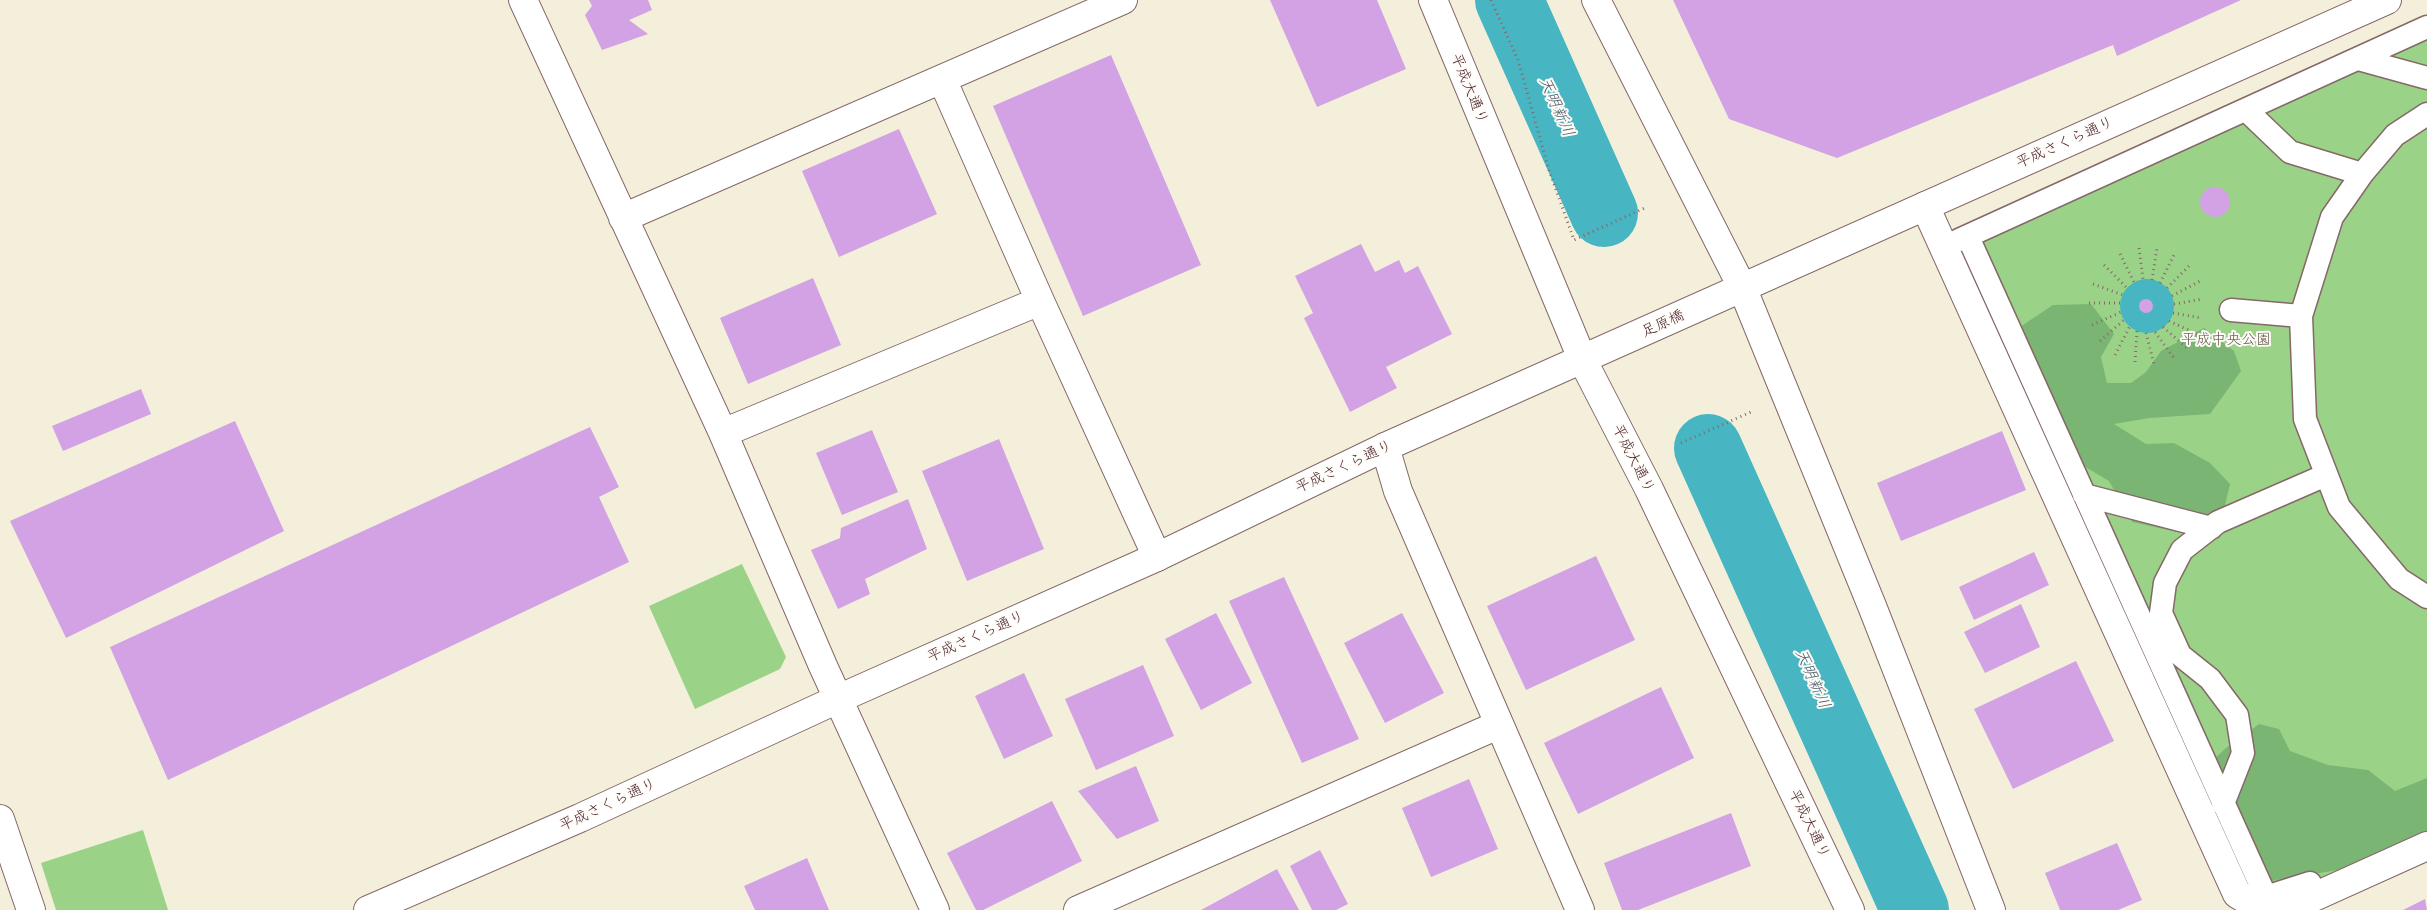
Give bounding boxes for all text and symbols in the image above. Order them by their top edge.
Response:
street label: 平成大通り [1447,51,1491,127]
water label: 天明新川 [1534,74,1578,140]
street label: 平成さくら通り [2013,113,2117,173]
street label: 足原橋 [1639,306,1687,342]
park label: 平成中央公園 [2181,331,2271,349]
street label: 平成大通り [1608,422,1658,496]
street label: 平成さくら通り [1293,437,1395,497]
street label: 平成さくら通り [924,607,1028,667]
water label: 天明新川 [1790,646,1834,712]
street label: 平成さくら通り [557,775,659,835]
street label: 平成大通り [1784,786,1834,862]

